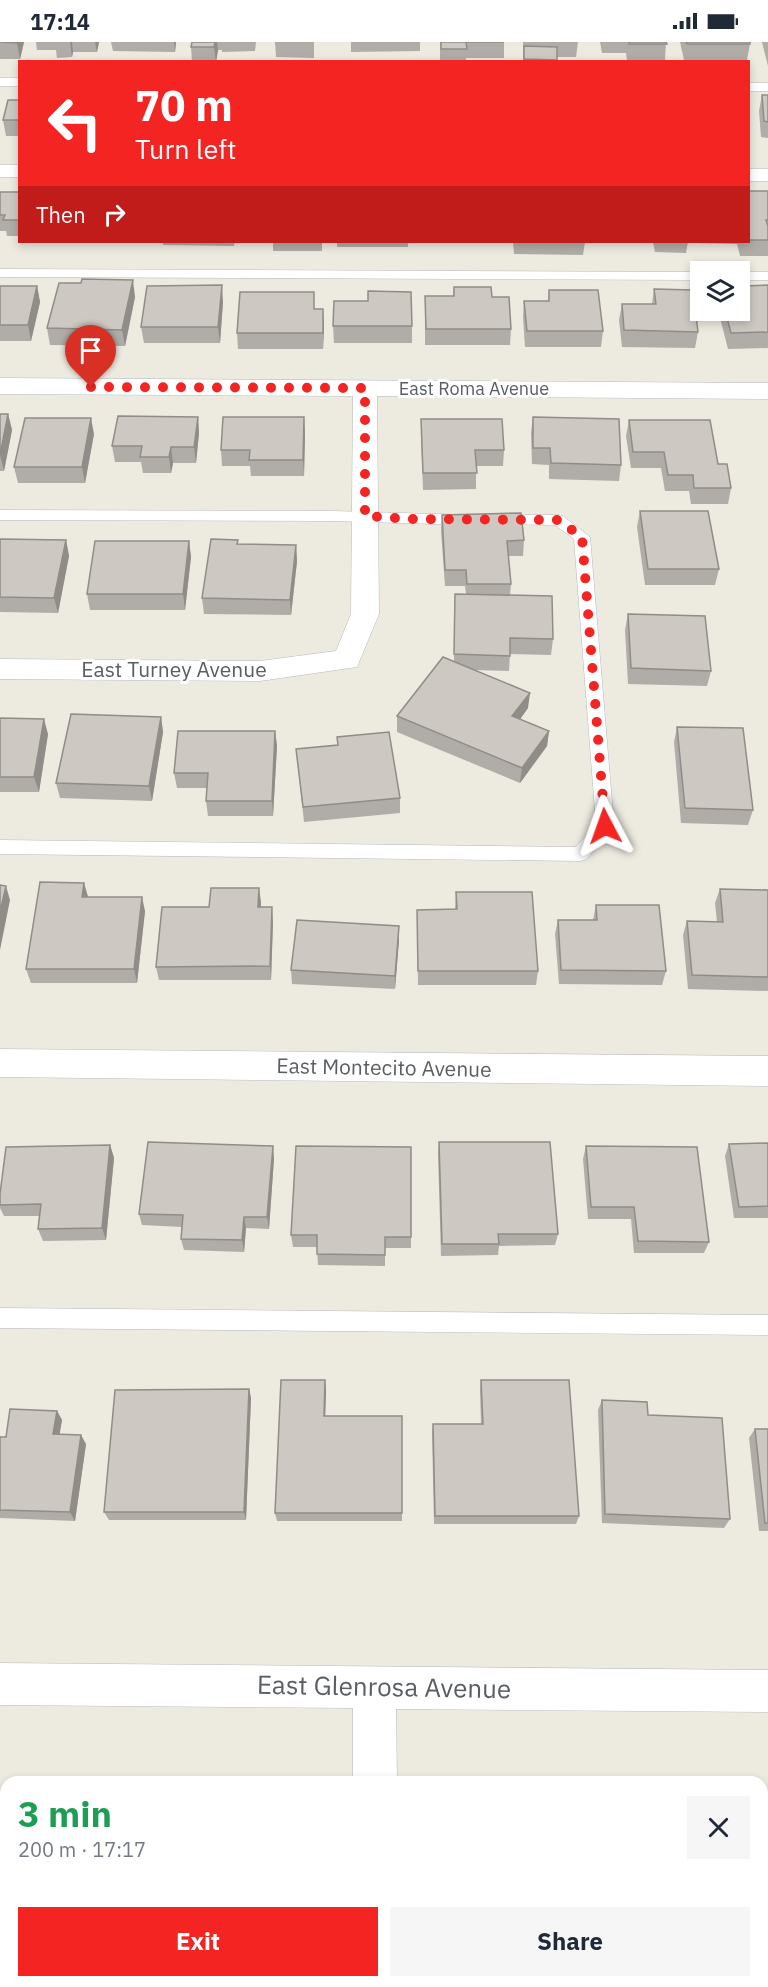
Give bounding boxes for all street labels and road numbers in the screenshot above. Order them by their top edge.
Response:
street label: East Roma Avenue [399,377,549,400]
street label: East Turney Avenue [81,655,267,683]
street label: East Montecito Avenue [276,1051,492,1083]
street label: East Glenrosa Avenue [257,1667,511,1705]

